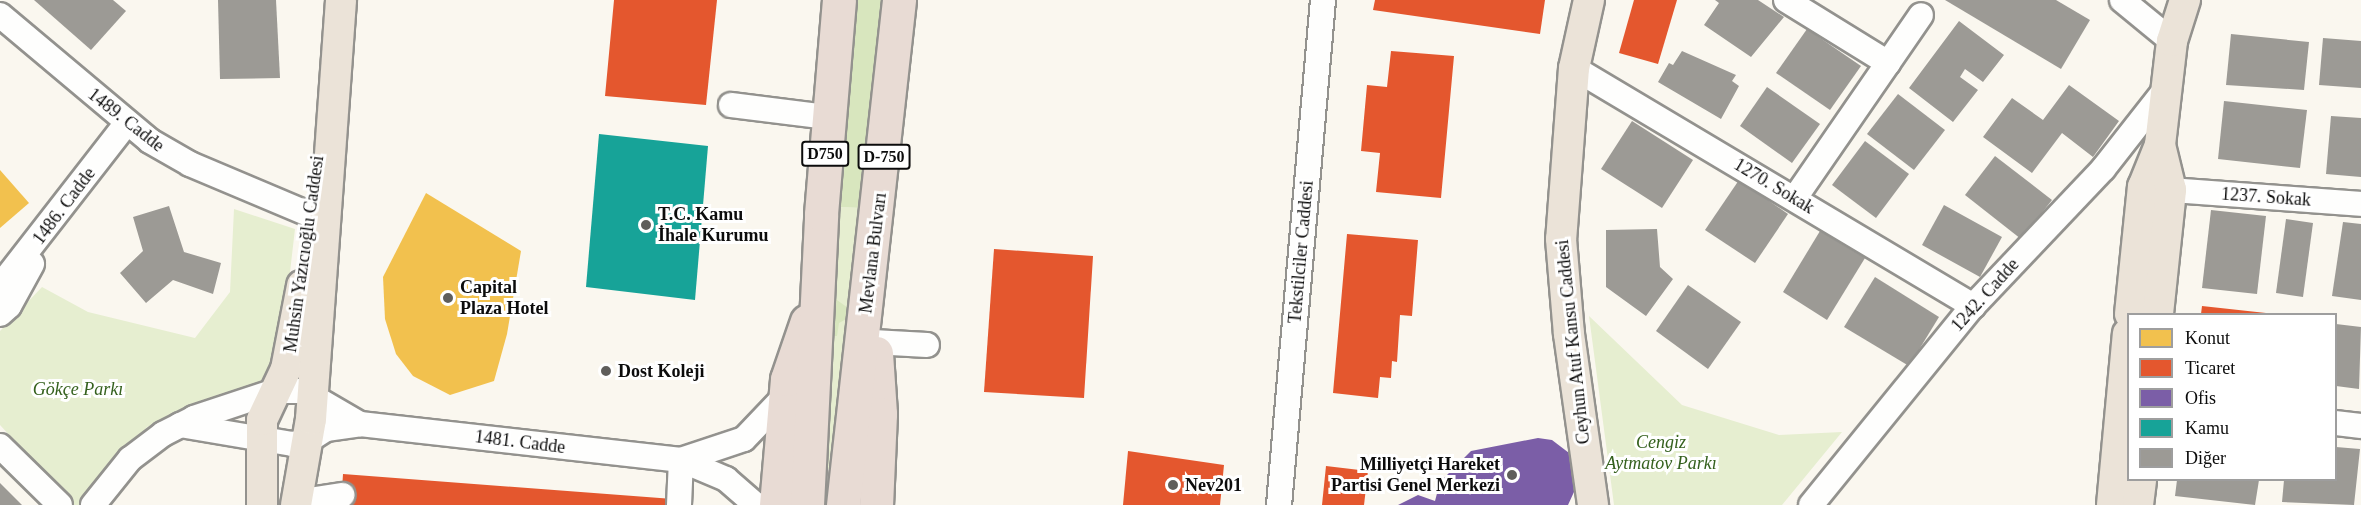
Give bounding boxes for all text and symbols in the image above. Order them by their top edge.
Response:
street label: 1489. Cadde [84,83,168,157]
road number: D750 [801,141,849,167]
road number: D-750 [857,144,911,170]
street label: Muhsin Yazıcıoğlu Caddesi [279,154,329,354]
street label: 1270. Sokak [1730,154,1818,218]
street label: 1486. Cadde [28,163,100,249]
street label: Tekstilciler Caddesi [1284,180,1318,324]
street label: 1237. Sokak [2220,183,2312,211]
street label: Mevlana Bulvarı [855,191,891,315]
place label: T.C. Kamu İhale Kurumu [658,204,769,246]
marker: T.C. Kamu İhale Kurumu [639,218,653,232]
street label: Ceyhun Atuf Kansu Caddesi [1551,238,1595,446]
street label: 1242. Cadde [1947,254,2023,336]
place label: Capital Plaza Hotel [460,277,548,320]
marker: Capital Plaza Hotel [441,291,455,305]
legend [2127,313,2337,481]
text: Konut [2185,328,2230,348]
text: Ticaret [2185,358,2235,378]
place label: Dost Koleji [618,360,704,382]
marker: Dost Koleji [599,364,613,378]
park label: Gökçe Parkı [33,378,123,400]
text: Ofis [2185,388,2216,408]
text: Kamu [2185,418,2229,438]
street label: 1481. Cadde [474,426,566,458]
park label: Cengiz Aytmatov Parkı [1605,432,1717,474]
text: Diğer [2185,448,2226,468]
place label: Milliyetçi Hareket Partisi Genel Merkezi [1331,454,1500,496]
marker: Milliyetçi Hareket Partisi Genel Merkezi [1505,468,1519,482]
place label: Nev201 [1185,474,1242,496]
marker: Nev201 [1166,478,1180,492]

